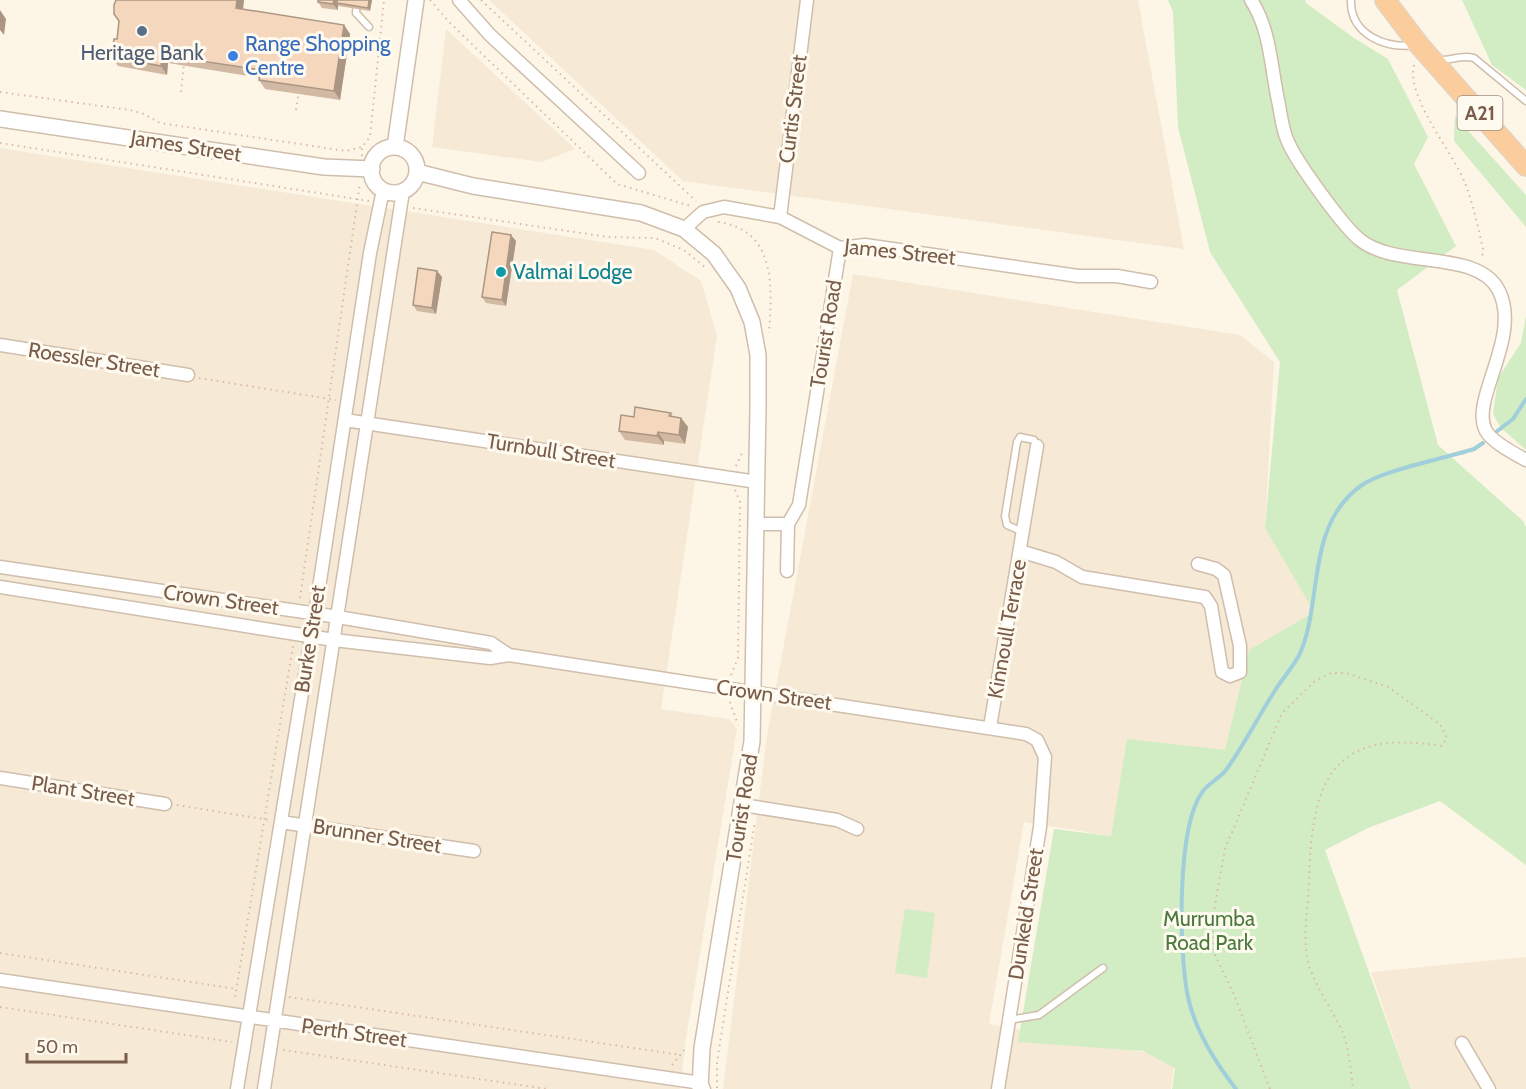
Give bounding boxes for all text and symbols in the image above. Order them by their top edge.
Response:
marker: Heritage Bank [135,24,149,38]
place label: Range Shopping Centre [245,31,391,80]
place label: Heritage Bank [80,40,204,65]
marker: Range Shopping Centre [226,49,240,63]
street label: Curtis Street [773,53,812,165]
road number: A21 [1458,96,1502,130]
street label: James Street [128,124,243,167]
street label: James Street [842,233,957,270]
place label: Valmai Lodge [513,259,633,284]
marker: Valmai Lodge [494,265,508,279]
street label: Tourist Road [805,278,846,390]
street label: Roessler Street [26,337,162,382]
street label: Turnbull Street [485,428,617,473]
street label: Kinnoull Terrace [982,557,1031,701]
street label: Crown Street [162,579,280,620]
street label: Burke Street [289,583,330,694]
street label: Crown Street [715,674,833,715]
street label: Tourist Road [721,752,762,864]
street label: Plant Street [30,770,137,811]
street label: Brunner Street [311,813,443,858]
street label: Dunkeld Street [1003,846,1048,981]
park label: Murrumba Road Park [1163,906,1255,955]
street label: Perth Street [300,1013,408,1052]
scale bar [27,1026,126,1064]
text: 50 m [36,1036,78,1058]

